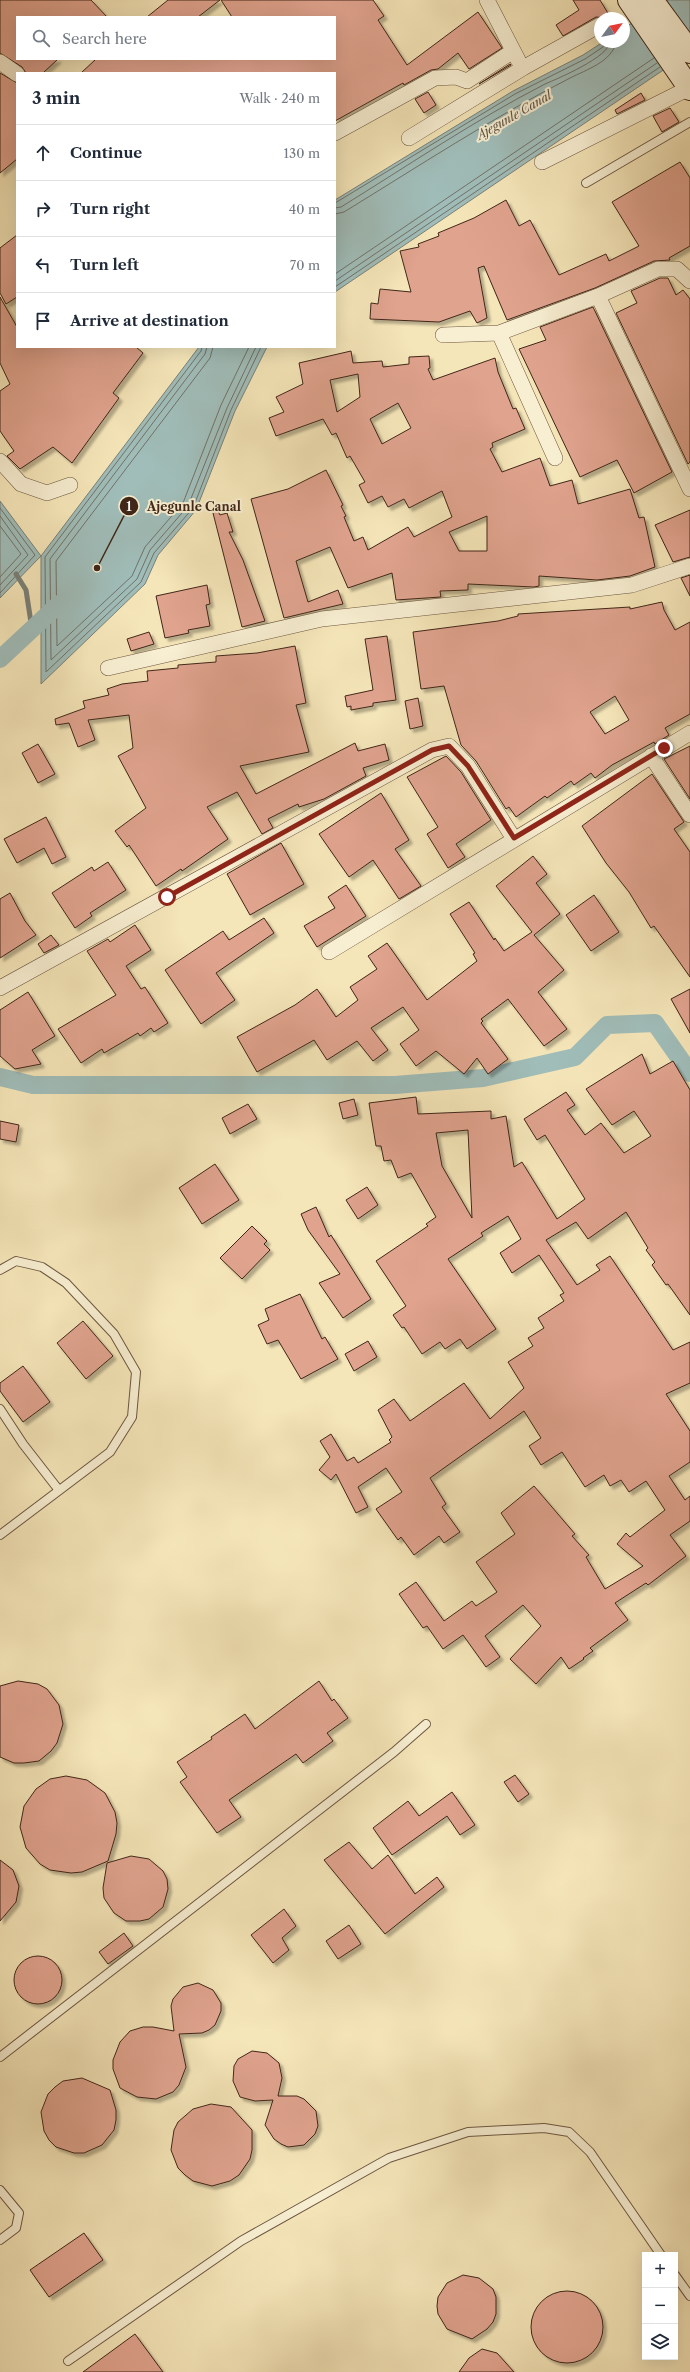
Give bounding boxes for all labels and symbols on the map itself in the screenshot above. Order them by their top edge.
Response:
north arrow [594,12,630,48]
water label: Ajegunle Canal [472,87,555,144]
callout: Ajegunle Canal [119,494,249,518]
text: 1 [126,499,132,514]
text: Ajegunle Canal [146,499,241,514]
route end [655,739,673,757]
route start [158,888,176,906]

